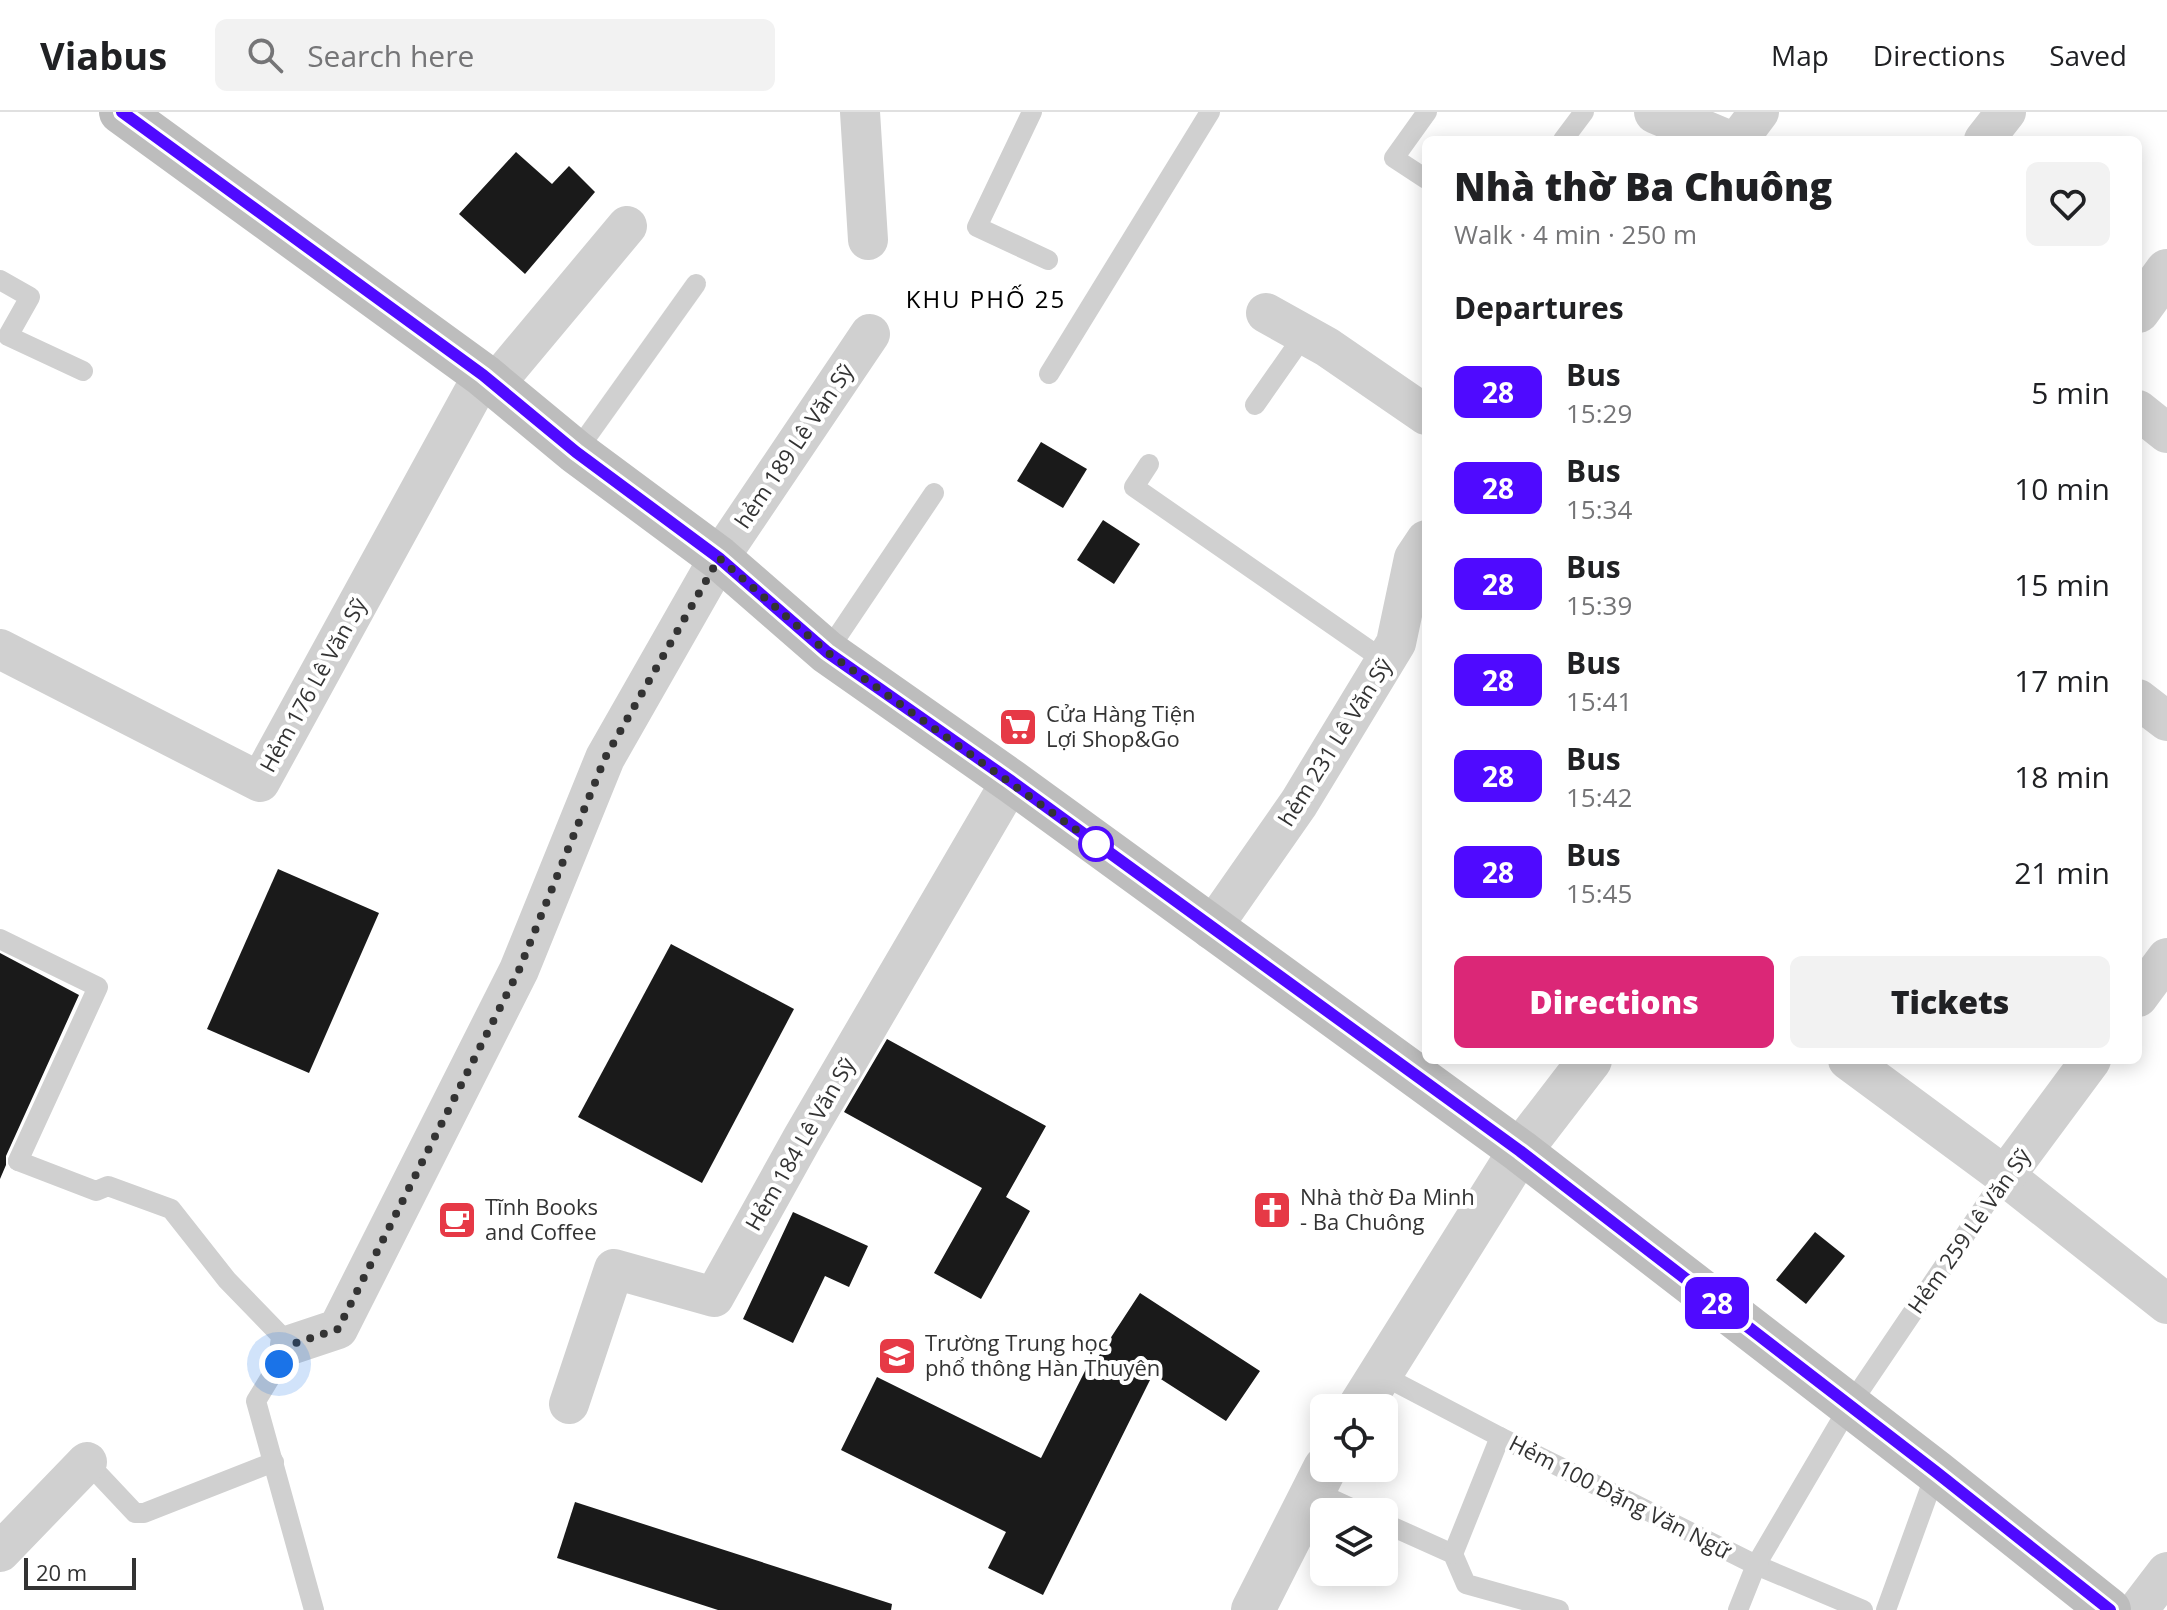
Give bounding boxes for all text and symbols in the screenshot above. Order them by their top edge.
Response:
search box [215,19,775,91]
text: Viabus [40,29,167,81]
icon: search [243,33,287,77]
text: Search here [307,35,474,76]
text: Map [1771,36,1829,74]
text: Directions [1873,36,2005,74]
text: Saved [2049,36,2127,74]
text: Nhà thờ Ba Chuông [1454,160,1832,212]
button: heart [2026,162,2110,246]
text: Walk · 4 min · 250 m [1454,216,1697,252]
district label: KHU PHỐ 25 [906,282,1066,315]
text: Departures [1454,287,1624,328]
text: Bus [1566,354,1621,395]
street label: hẻm 189 Lê Văn Sỹ [727,356,860,534]
text: 5 min [2031,372,2110,413]
text: 28 [1482,373,1514,411]
text: 15:29 [1566,395,1632,431]
text: Bus [1566,450,1621,491]
text: 10 min [2014,468,2110,509]
text: 28 [1482,469,1514,507]
text: 15:34 [1566,491,1632,527]
text: Bus [1566,546,1621,587]
text: 15 min [2014,564,2110,605]
text: 28 [1482,565,1514,603]
text: 15:39 [1566,587,1632,623]
street label: Hẻm 176 Lê Văn Sỹ [252,591,373,777]
text: Bus [1566,642,1621,683]
street label: hẻm 231 Lê Văn Sỹ [1270,651,1398,831]
text: 17 min [2014,660,2110,701]
text: 28 [1482,661,1514,699]
text: 15:41 [1566,683,1632,719]
place label: Cửa Hàng Tiện Lợi Shop&Go [1046,698,1196,753]
supermarket icon: Cửa Hàng Tiện Lợi Shop&Go [997,706,1039,748]
text: Bus [1566,738,1621,779]
text: 18 min [2014,756,2110,797]
text: 28 [1482,757,1514,795]
text: 15:42 [1566,779,1632,815]
unlabelled marker [1079,827,1113,861]
text: Bus [1566,834,1621,875]
text: 21 min [2014,852,2110,893]
text: 28 [1482,853,1514,891]
text: 15:45 [1566,875,1632,911]
button: Directions [1454,956,1774,1048]
button: Tickets [1790,956,2110,1048]
street label: Hẻm 184 Lê Văn Sỹ [737,1051,861,1236]
street label: Hẻm 259 Lê Văn Sỹ [1900,1141,2037,1319]
place label: Nhà thờ Đa Minh - Ba Chuông [1300,1181,1475,1236]
church icon: Nhà thờ Đa Minh - Ba Chuông [1251,1189,1293,1231]
place label: Tĩnh Books and Coffee [485,1191,598,1246]
cafe icon: Tĩnh Books and Coffee [436,1199,478,1241]
line badge: 28 [1681,1277,1753,1329]
text: 28 [1701,1284,1733,1322]
place label: Trường Trung học phổ thông Hàn Thuyên [925,1327,1160,1382]
school or university icon: Trường Trung học phổ thông Hàn Thuyên [876,1335,918,1377]
your location [259,1344,299,1384]
map controls [1310,1394,1398,1586]
button: locate [1310,1394,1398,1482]
street label: Hẻm 100 Đặng Văn Ngữ [1504,1427,1738,1566]
button: layers [1310,1498,1398,1586]
scale bar [24,1554,136,1590]
text: 20 m [36,1557,87,1587]

